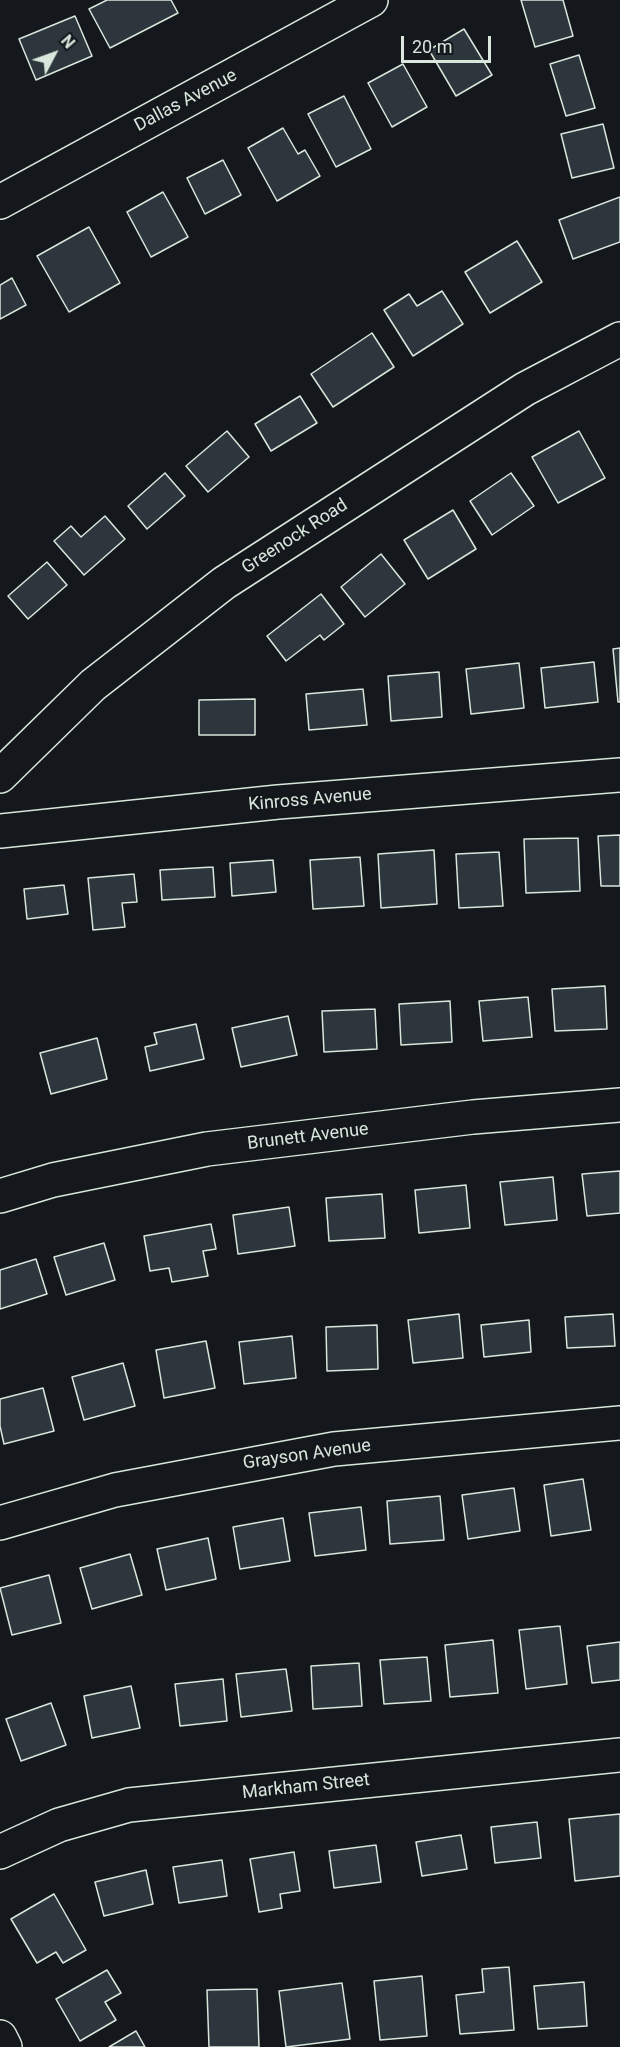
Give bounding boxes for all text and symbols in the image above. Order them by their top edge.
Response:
north arrow [24,24,84,84]
scale bar [404,24,494,62]
text: N [57,31,79,52]
text: 20 m [412,36,452,57]
street label: Dallas Avenue [131,65,241,137]
street label: Greenock Road [238,495,352,579]
street label: Kinross Avenue [247,784,373,816]
street label: Brunett Avenue [246,1119,370,1155]
street label: Grayson Avenue [242,1435,372,1475]
street label: Markham Street [241,1770,371,1804]

